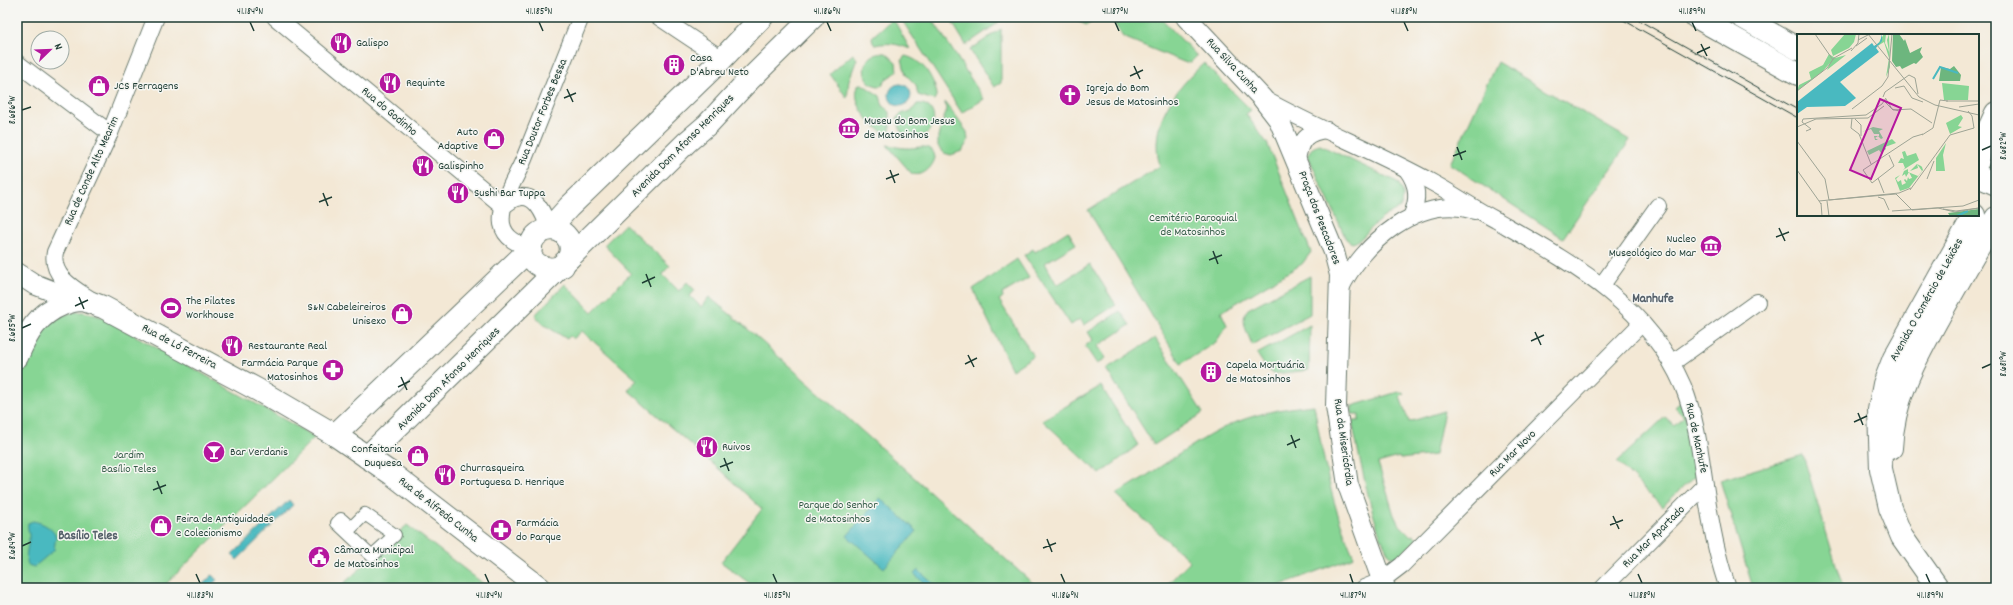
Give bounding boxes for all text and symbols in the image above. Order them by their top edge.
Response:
text: 41.184°N [237,5,263,19]
text: 41.185°N [526,5,553,19]
text: 41.186°N [813,5,841,19]
text: 41.187°N [1102,5,1128,19]
text: 41.188°N [1391,5,1417,19]
text: 41.189°N [1679,5,1706,19]
north arrow [30,30,70,70]
restaurant icon: Galispo [328,30,354,56]
street label: Rua Silva Cunha [1202,34,1263,98]
inset map [1797,34,1979,216]
place label: Galispo [356,35,389,52]
text: N [49,41,66,53]
place label: Casa D'Abreu Neto [690,50,749,81]
building icon: Casa D'Abreu Neto [661,52,687,78]
street label: Rua Doutor Forbes Bessa [514,56,572,168]
restaurant icon: Requinte [377,70,403,96]
shop icon: JCS Ferragens [86,73,112,99]
place label: Requinte [406,75,445,92]
place label: JCS Ferragens [114,78,179,95]
place label: Igreja do Bom Jesus de Matosinhos [1086,80,1178,111]
church icon: Igreja do Bom Jesus de Matosinhos [1057,82,1083,108]
street label: Rua do Godinho [357,83,421,141]
street label: Avenida Dom Afonso Henriques [627,90,739,202]
text: 8.686°W [6,96,20,124]
place label: Museu do Bom Jesus de Matosinhos [864,113,955,144]
street label: Rua de Conde Alto Mearim [60,114,124,228]
museum icon: Museu do Bom Jesus de Matosinhos [836,115,862,141]
place label: Auto Adaptive [438,124,478,155]
shop icon: Auto Adaptive [481,126,507,152]
text: 8.682°W [1997,132,2011,160]
restaurant icon: Galispinho [410,153,436,179]
place label: Galispinho [438,158,484,175]
street label: Praça dos Pescadores [1293,169,1345,267]
restaurant icon: Sushi Bar Tuppa [445,180,471,206]
place label: Sushi Bar Tuppa [474,185,546,202]
park label: Cemitério Paroquial de Matosinhos [1149,210,1237,241]
place label: Nucleo Museológico do Mar [1609,231,1697,262]
museum icon: Nucleo Museológico do Mar [1698,233,1724,259]
street label: Avenida O Comércio de Leixões [1886,235,1968,365]
district label: Manhufe [1632,290,1674,309]
place label: The Pilates Workhouse [186,293,235,324]
sports icon: The Pilates Workhouse [158,295,184,321]
place label: S&N Cabeleireiros Unisexo [308,299,386,330]
shop icon: S&N Cabeleireiros Unisexo [389,301,415,327]
text: 8.685°W [6,314,20,342]
street label: Rua de Ló Ferreira [138,320,220,374]
street label: Avenida Dom Afonso Henriques [393,323,505,435]
restaurant icon: Restaurante Real [219,333,245,359]
place label: Restaurante Real [248,338,327,355]
text: 8.681°W [1997,351,2011,377]
place label: Farmácia Parque Matosinhos [242,355,318,386]
pharmacy icon: Farmácia Parque Matosinhos [320,357,346,383]
place label: Capela Mortuária de Matosinhos [1226,357,1305,388]
building icon: Capela Mortuária de Matosinhos [1198,359,1224,385]
street label: Rua da Misericórdia [1328,397,1358,487]
street label: Rua de Manhufe [1680,401,1712,475]
street label: Rua Mar Novo [1485,426,1541,482]
restaurant icon: Ruivos [694,434,720,460]
bar icon: Bar Verdanis [201,439,227,465]
place label: Ruivos [722,439,751,456]
place label: Confeitaria Duquesa [351,441,402,472]
shop icon: Confeitaria Duquesa [405,443,431,469]
place label: Bar Verdanis [230,444,288,461]
park label: Jardim Basílio Teles [102,447,157,478]
place label: Churrasqueira Portuguesa D. Henrique [460,460,564,491]
restaurant icon: Churrasqueira Portuguesa D. Henrique [432,462,458,488]
street label: Rua de Alfredo Cunha [394,473,482,547]
park label: Parque do Senhor de Matosinhos [798,497,878,528]
street label: Rua Mar Apartado [1619,502,1689,572]
place label: Feira de Antiguidades e Colecionismo [176,511,274,542]
shop icon: Feira de Antiguidades e Colecionismo [148,513,174,539]
place label: Farmácia do Parque [516,515,561,546]
pharmacy icon: Farmácia do Parque [488,517,514,543]
district label: Basílio Teles [58,527,118,546]
text: 8.684°W [6,532,20,560]
place label: Câmara Municipal de Matosinhos [334,542,414,573]
public building icon: Câmara Municipal de Matosinhos [306,544,332,570]
text: 41.183°N [187,589,213,603]
text: 41.184°N [476,589,502,603]
text: 41.185°N [764,589,791,603]
text: 41.186°N [1051,589,1079,603]
text: 41.187°N [1340,589,1366,603]
text: 41.188°N [1629,589,1655,603]
text: 41.189°N [1917,589,1944,603]

